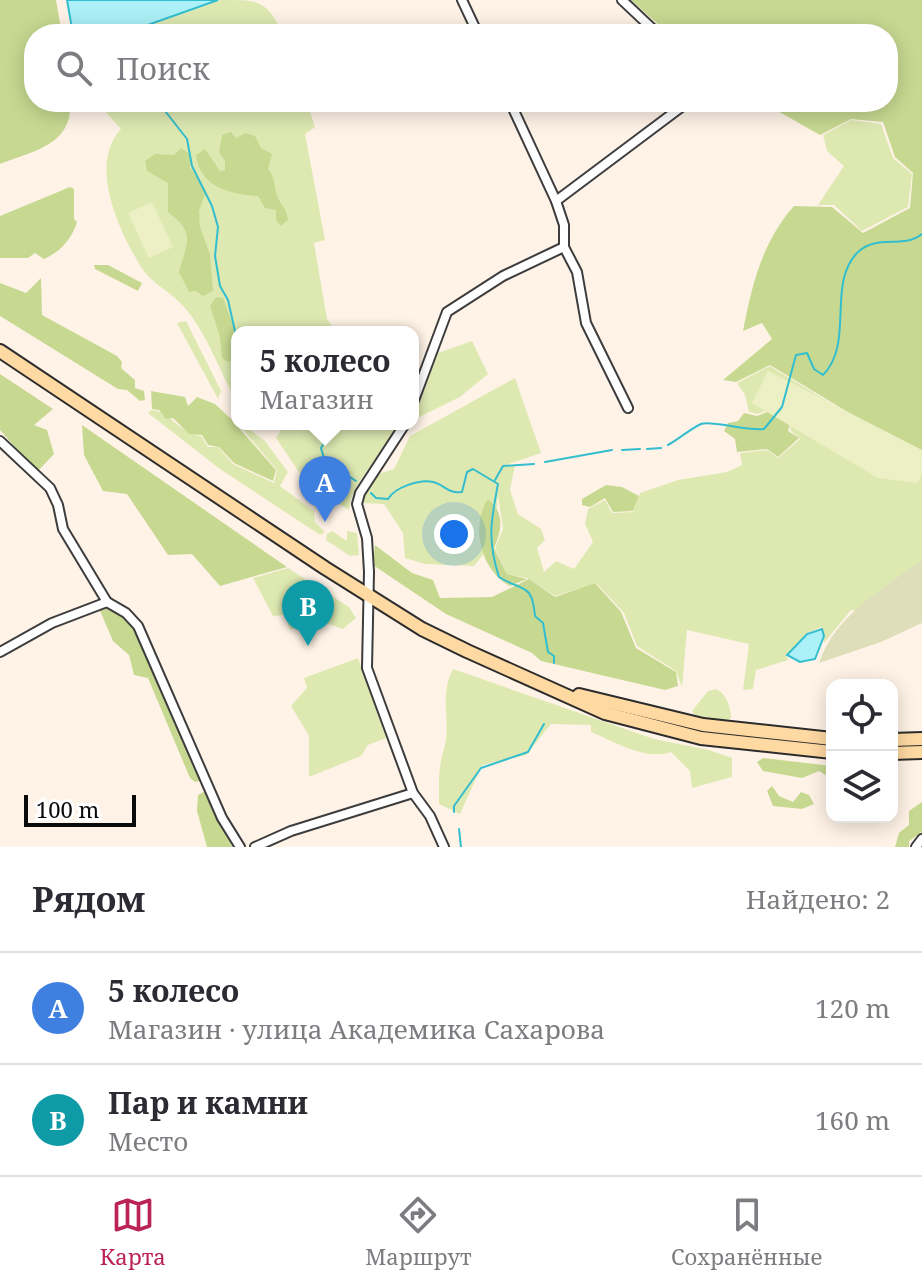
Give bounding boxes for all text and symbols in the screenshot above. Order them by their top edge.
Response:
search box [24,24,898,112]
icon: search [52,46,96,90]
text: Поиск [116,48,210,89]
popup [231,326,419,430]
text: 5 колесо [259,340,391,381]
text: Магазин [259,381,374,417]
pin: A [299,456,351,522]
your location [434,514,474,554]
pin: B [282,580,334,646]
map controls [826,679,898,823]
button: locate [826,679,898,751]
button: layers [826,751,898,823]
scale bar [24,791,136,827]
text: 100 m [36,794,99,824]
text: Рядом [32,876,145,922]
text: Найдено: 2 [746,881,890,917]
text: 5 колесо [108,970,239,1011]
text: A [48,990,68,1026]
text: 120 m [815,990,890,1026]
text: Магазин · улица Академика Сахарова [108,1011,605,1047]
text: Пар и камни [108,1082,308,1123]
text: B [49,1102,67,1138]
text: 160 m [815,1102,890,1138]
text: Место [108,1123,188,1159]
tab: Карта [100,1193,166,1271]
tab: Маршрут [365,1193,472,1271]
tab: Сохранённые [671,1193,822,1271]

